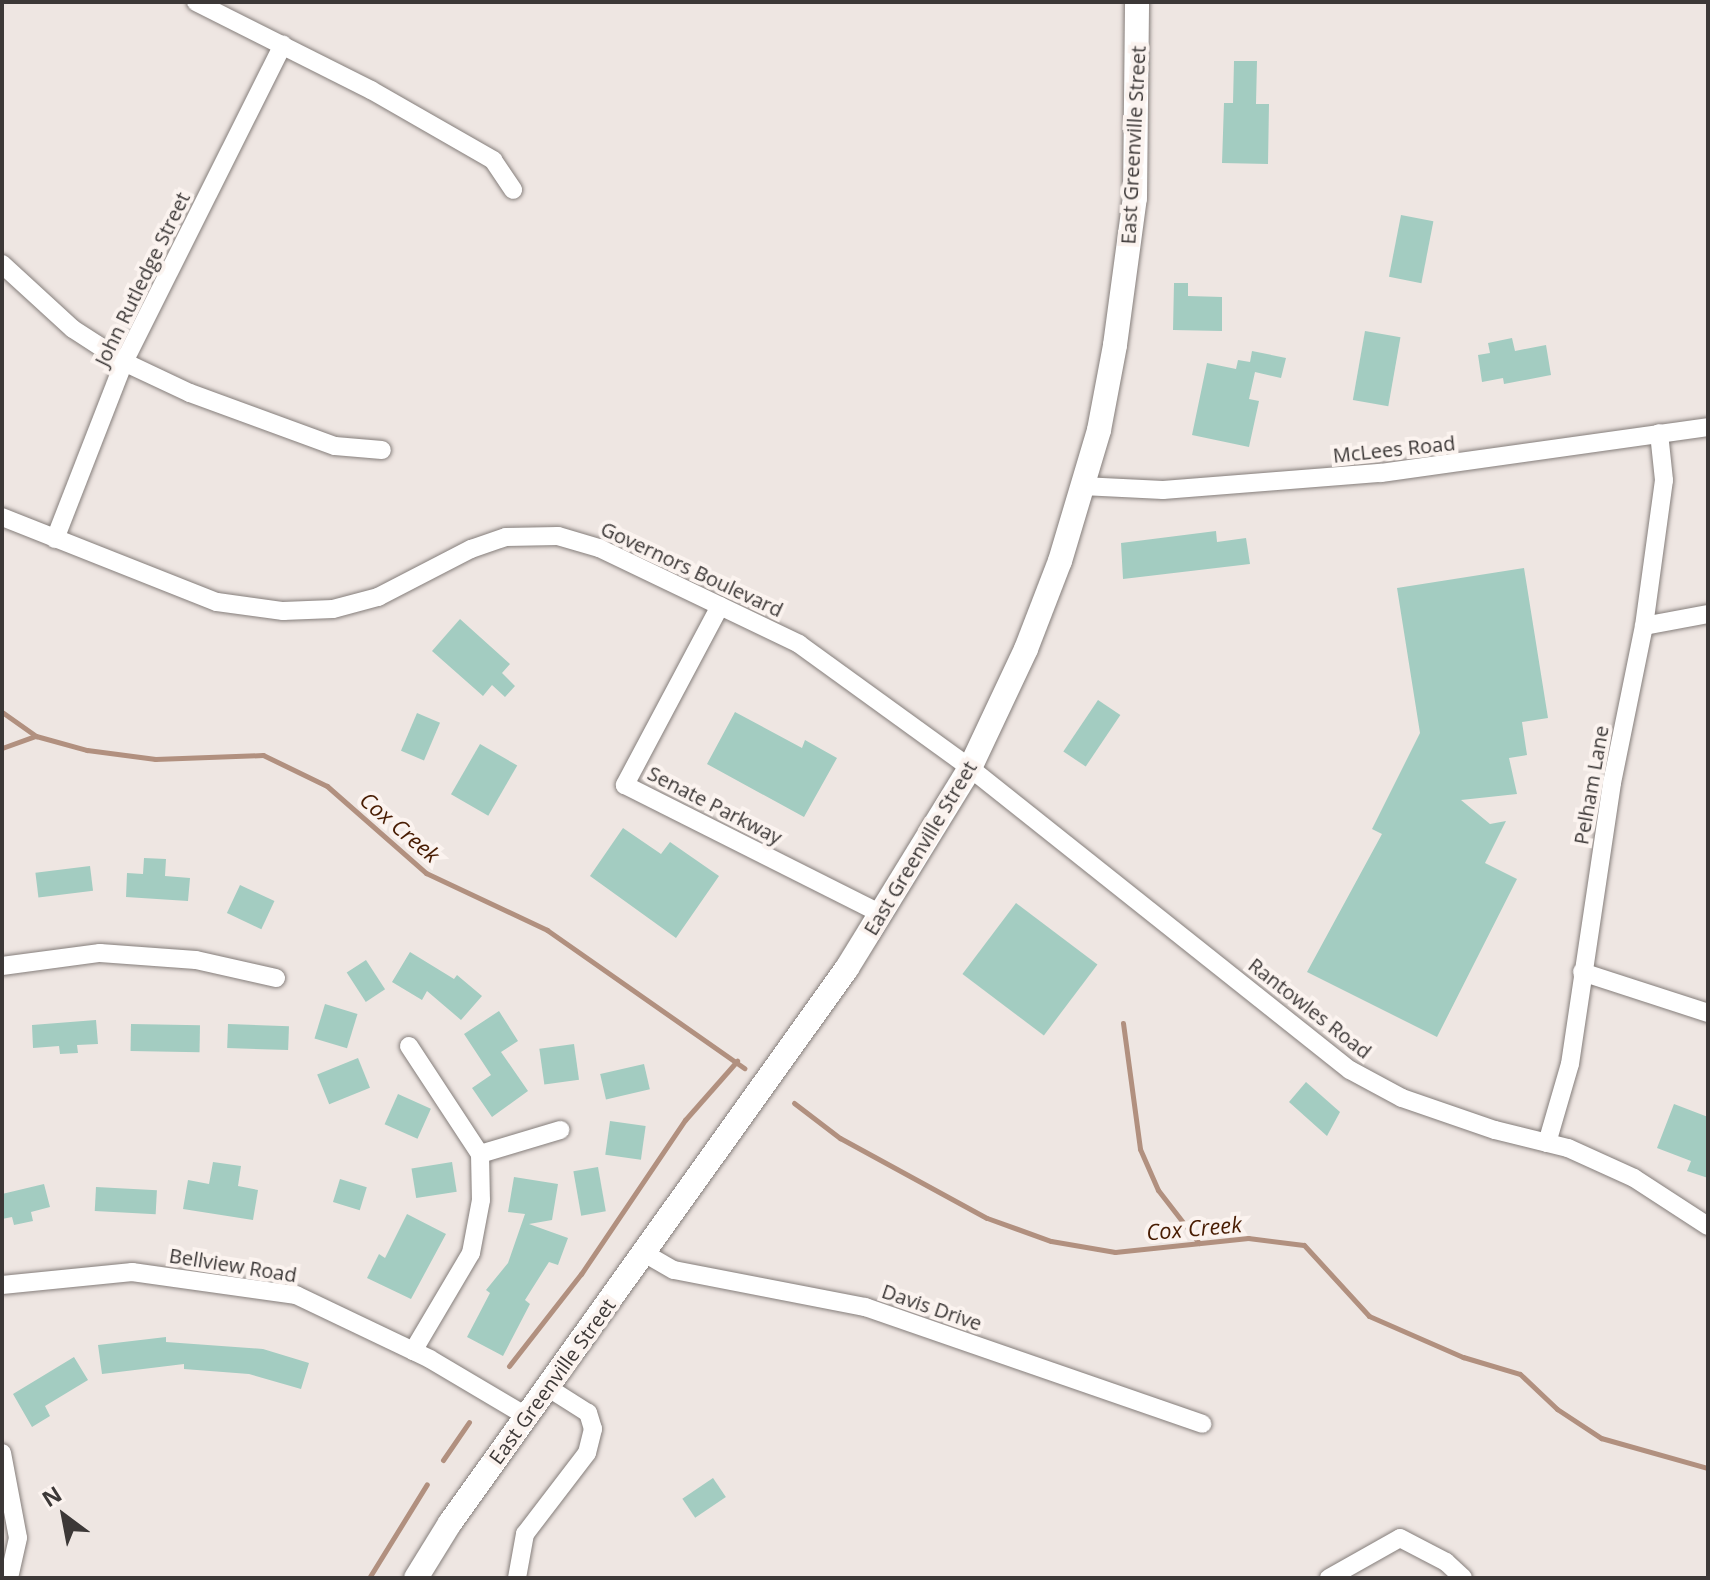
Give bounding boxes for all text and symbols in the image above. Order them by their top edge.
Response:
street label: East Greenville Street [1116,45,1150,245]
street label: John Rutledge Street [89,188,195,370]
street label: McLees Road [1332,431,1456,467]
street label: Governors Boulevard [597,516,787,622]
street label: Pelham Lane [1569,724,1613,846]
street label: East Greenville Street [858,757,982,939]
street label: Senate Parkway [644,761,786,849]
water label: Cox Creek [355,786,445,868]
street label: Rantowles Road [1244,953,1376,1063]
water label: Cox Creek [1145,1211,1243,1245]
street label: Bellview Road [167,1243,299,1287]
street label: Davis Drive [879,1279,985,1335]
street label: East Greenville Street [484,1293,620,1469]
north arrow [24,1476,104,1556]
text: N [36,1478,67,1513]

